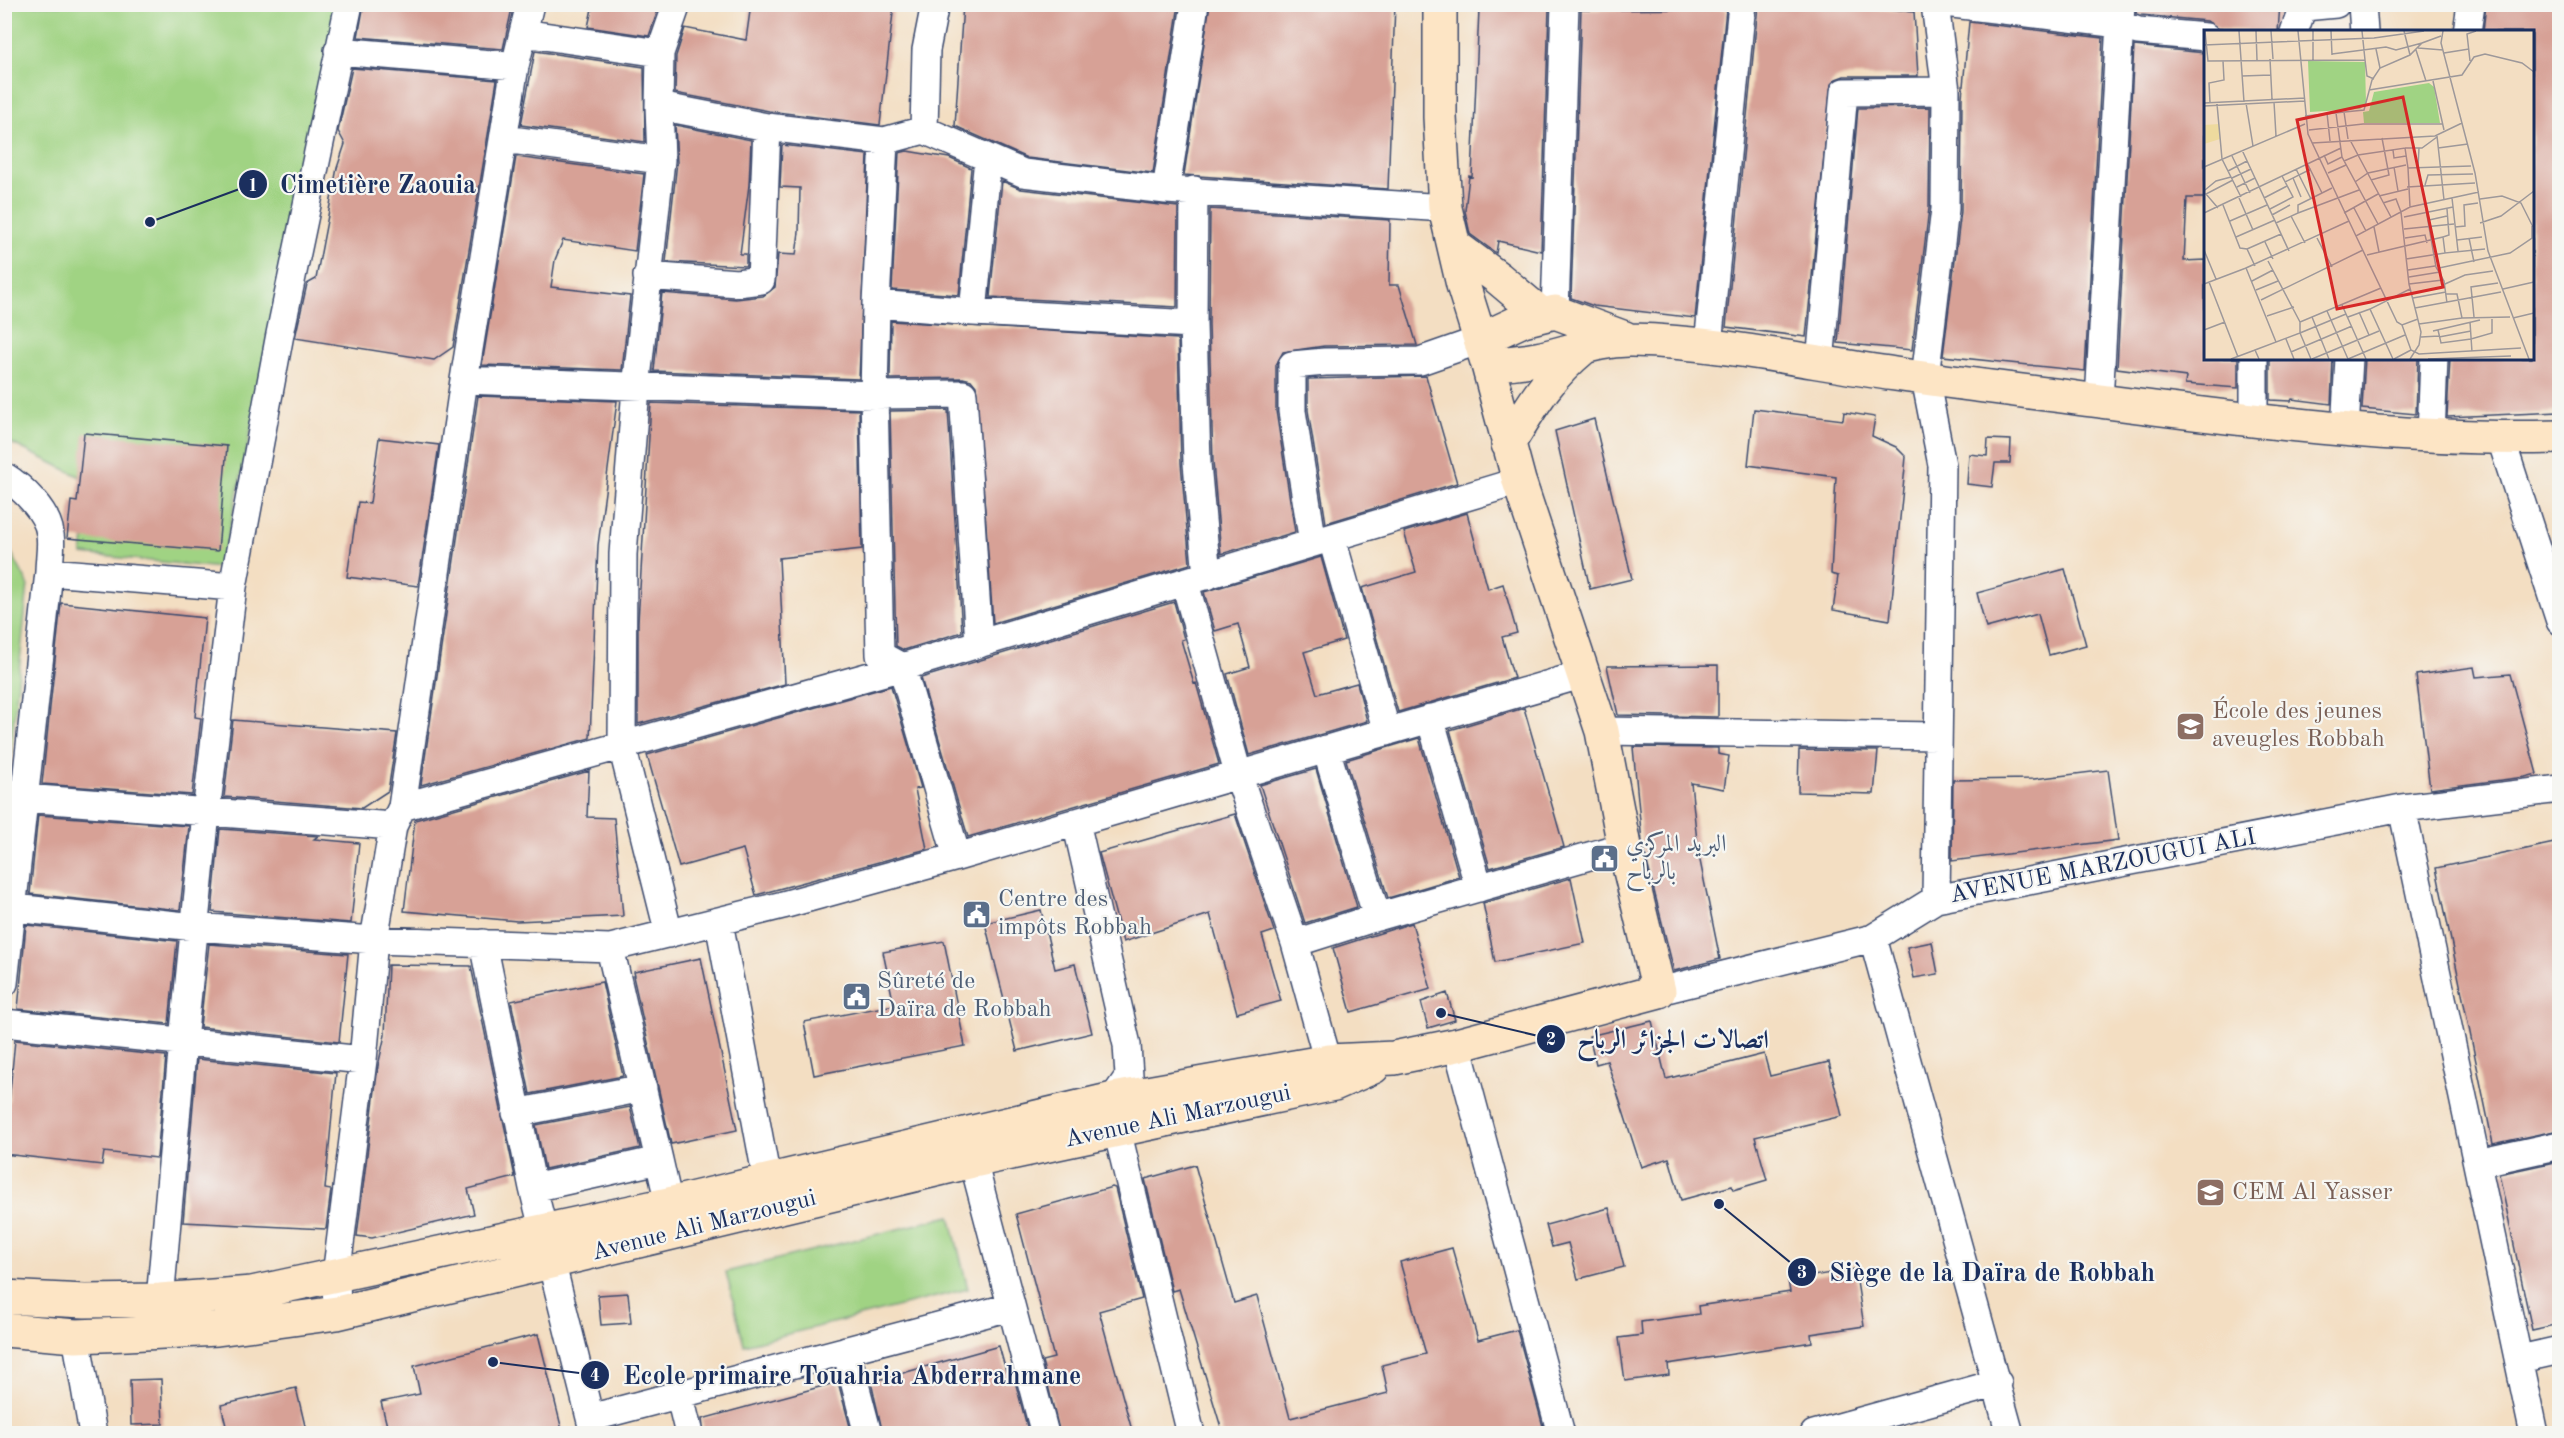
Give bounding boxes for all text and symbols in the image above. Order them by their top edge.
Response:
inset map [2204,30,2534,360]
callout: Cimetière Zaouia [238,162,488,206]
text: Cimetière Zaouia [280,173,476,199]
text: 1 [248,177,258,195]
place label: École des jeunes aveugles Robbah [2212,696,2385,752]
school or university icon: École des jeunes aveugles Robbah [2175,710,2207,742]
street label: AVENUE MARZOUGUI ALI [1948,826,2258,908]
place label: البريد المركزي بالرباح [1626,830,1726,892]
public building icon: البريد المركزي بالرباح [1589,843,1621,875]
place label: Centre des impôts Robbah [998,888,1152,940]
public building icon: Centre des impôts Robbah [961,898,993,930]
place label: Sûreté de Daïra de Robbah [877,970,1052,1022]
public building icon: Sûreté de Daïra de Robbah [840,980,872,1012]
callout: اتصالات الجزائر الرباح [1536,1017,1781,1061]
text: اتصالات الجزائر الرباح [1577,1026,1769,1062]
text: 2 [1546,1031,1556,1049]
street label: Avenue Ali Marzougui [1063,1081,1293,1153]
school or university icon: CEM Al Yasser [2195,1177,2227,1209]
place label: CEM Al Yasser [2232,1181,2393,1205]
street label: Avenue Ali Marzougui [589,1186,819,1266]
callout: Siège de la Daïra de Robbah [1787,1250,2167,1294]
text: Siège de la Daïra de Robbah [1829,1261,2155,1287]
text: 3 [1797,1264,1807,1282]
callout: Ecole primaire Touahria Abderrahmane [580,1353,1093,1397]
text: Ecole primaire Touahria Abderrahmane [623,1364,1081,1390]
text: 4 [590,1367,600,1385]

